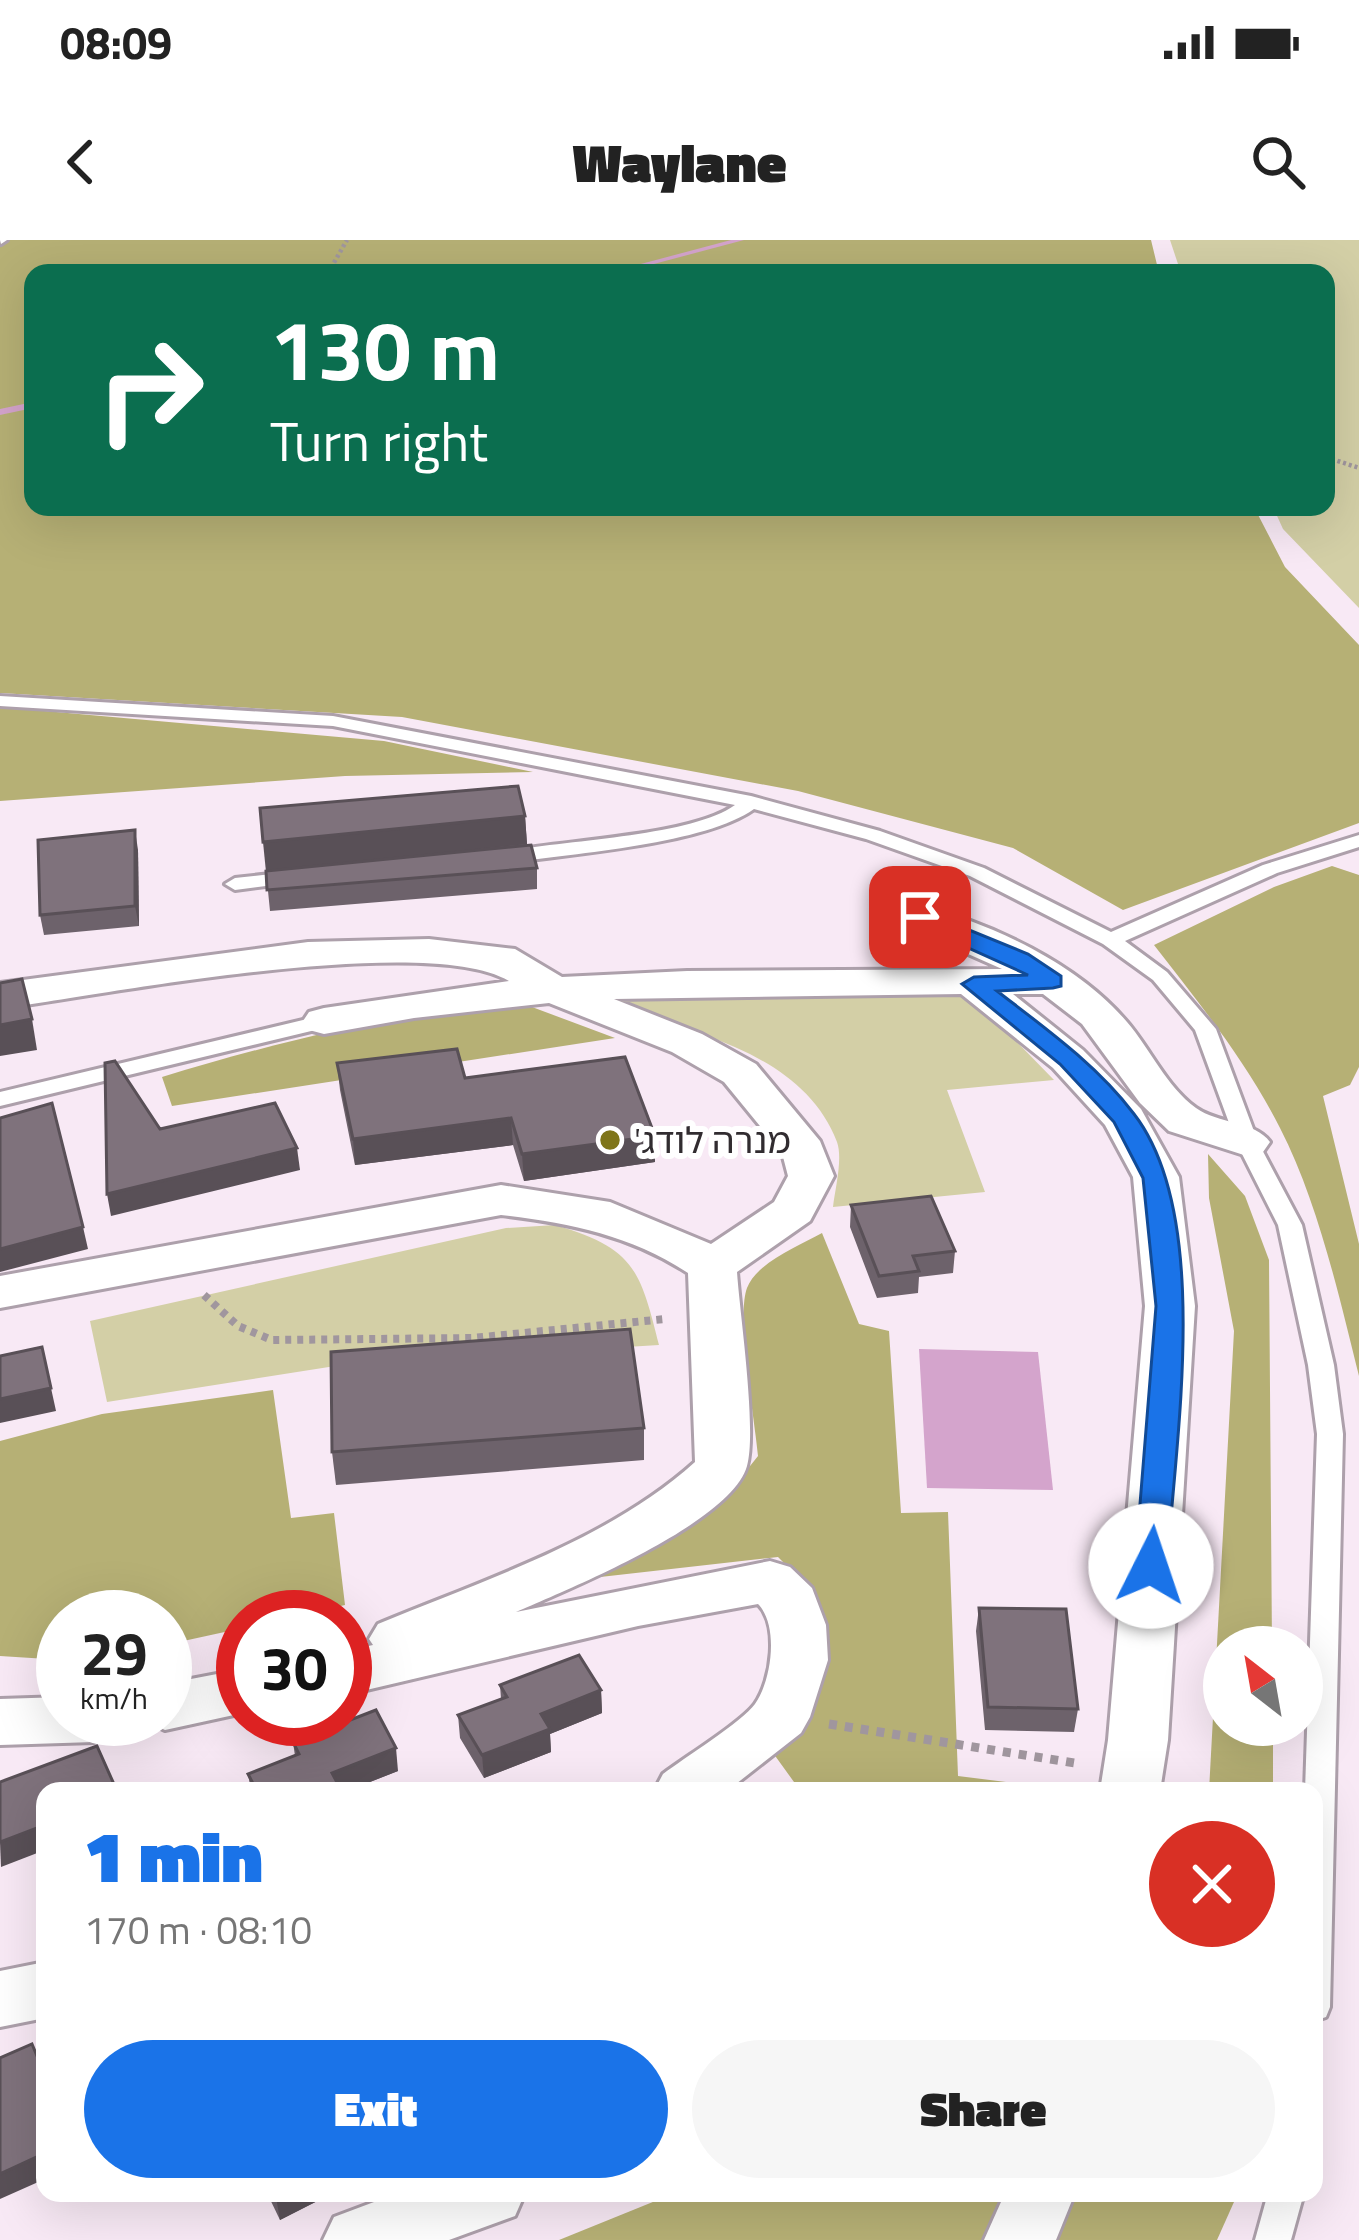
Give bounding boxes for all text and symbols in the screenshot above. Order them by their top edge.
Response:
text: 08:09 [60,8,172,76]
text: Waylane [573,121,786,203]
icon: back [48,129,114,195]
icon: search [1245,129,1311,195]
text: 130 m [270,285,500,413]
icon: right [72,312,228,468]
text: Turn right [270,400,488,482]
pin [869,866,971,968]
icon: arrive [887,884,953,950]
place label: 'מנרה לודג [634,1112,791,1167]
marker: 'מנרה לודג [597,1127,623,1153]
position arrow [1088,1503,1214,1629]
speed limit sign: 30 [216,1590,372,1746]
text: 29 [80,1607,148,1698]
north arrow [1203,1626,1323,1746]
map controls [1203,1626,1323,1746]
text: km/h [80,1675,148,1721]
text: 1 min [84,1800,263,1910]
button: close [1149,1821,1275,1947]
text: 170 m · 08:10 [84,1900,312,1959]
button: Exit [84,2040,668,2178]
button: Share [692,2040,1275,2178]

